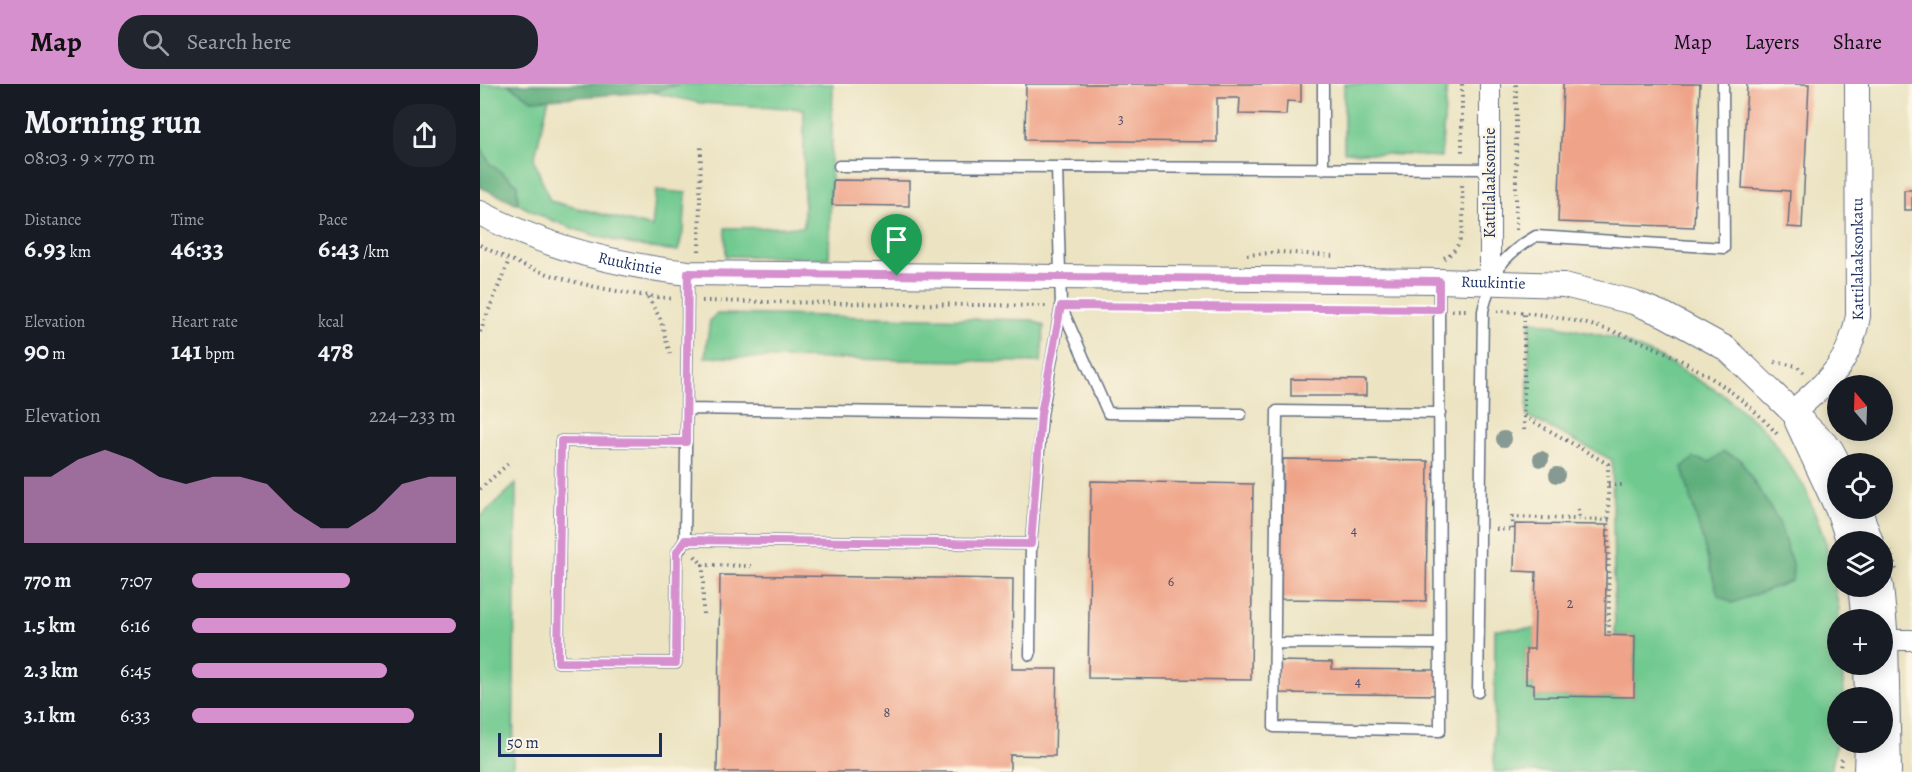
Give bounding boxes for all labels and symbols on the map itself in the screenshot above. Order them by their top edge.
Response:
house number: 3 [1118,110,1124,129]
street label: Kattilalaaksontie [1479,128,1501,238]
street label: Kattilalaaksonkatu [1846,197,1869,320]
pin [871,214,922,276]
street label: Ruukintie [596,247,664,281]
street label: Ruukintie [1460,271,1526,295]
north arrow [1827,375,1893,441]
house number: 4 [1351,521,1357,540]
house number: 6 [1168,572,1174,591]
house number: 2 [1567,594,1574,613]
house number: 4 [1355,672,1361,691]
house number: 8 [884,703,891,722]
scale bar [498,730,662,758]

